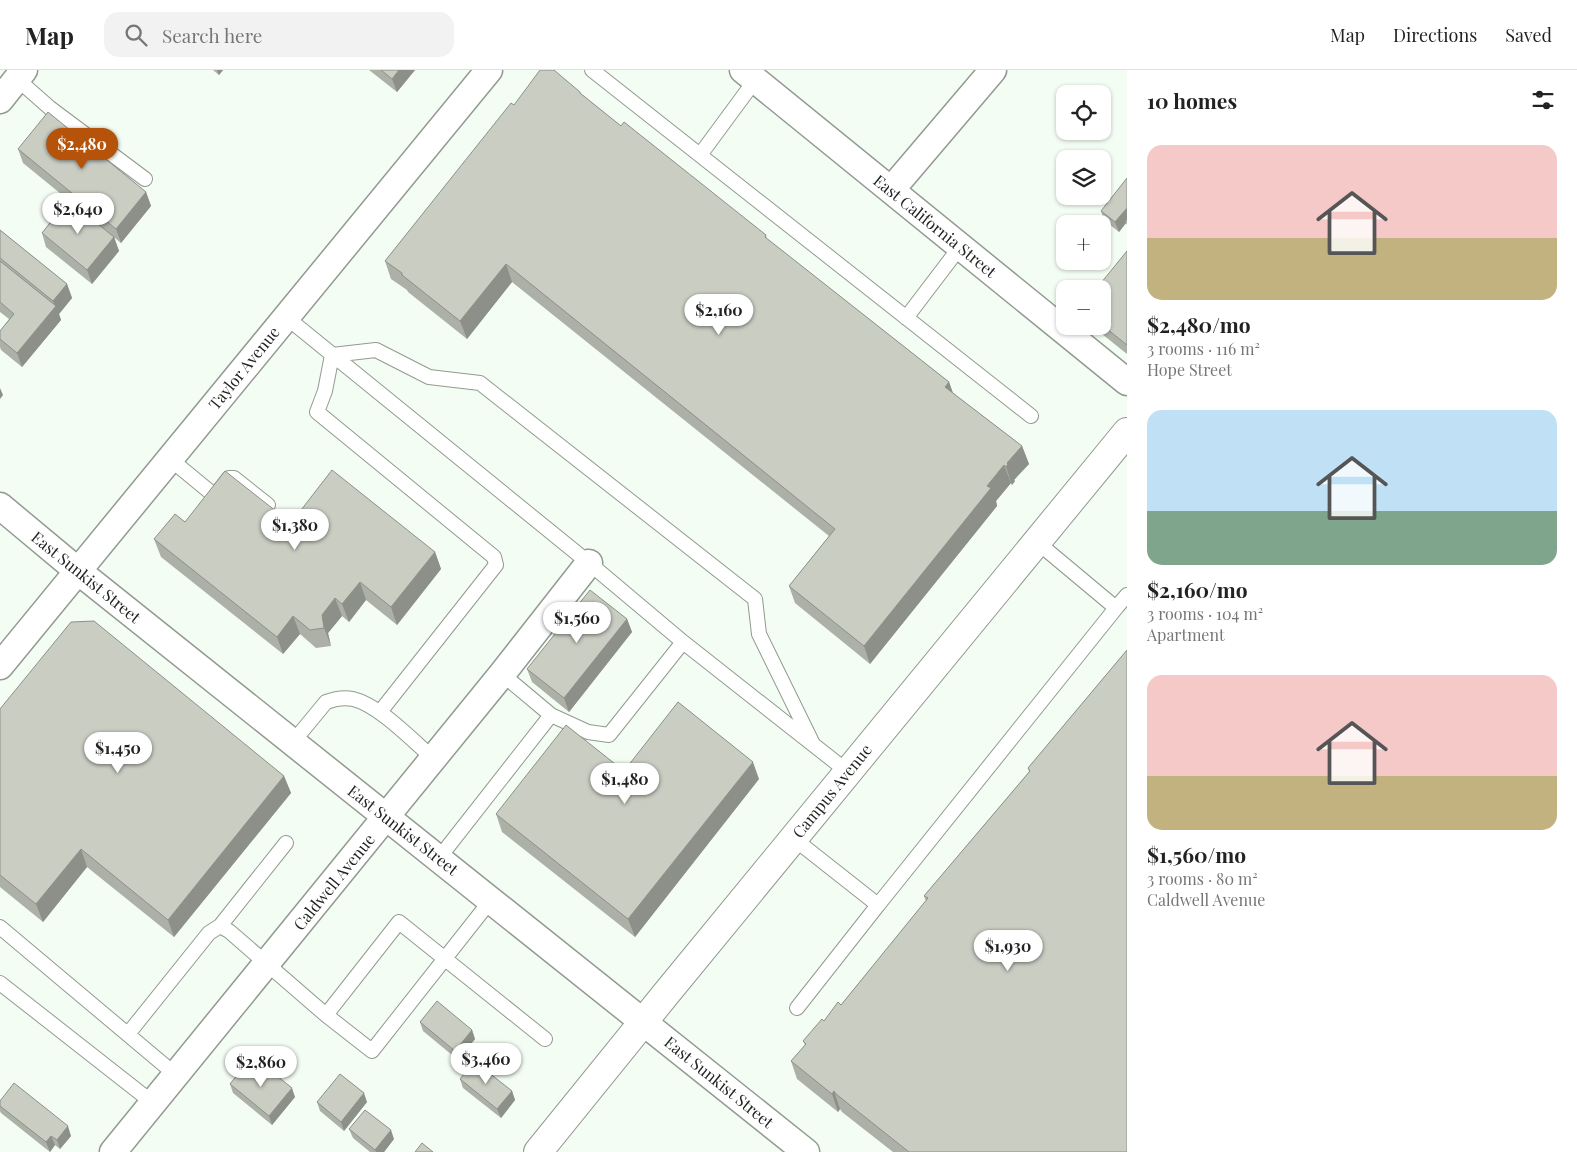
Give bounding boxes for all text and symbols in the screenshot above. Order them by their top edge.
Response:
search box [104,12,454,57]
text: Map [25,19,74,51]
icon: search [122,21,150,49]
text: Search here [162,22,262,48]
text: Map [1330,23,1365,47]
text: Directions [1393,23,1477,47]
text: Saved [1505,23,1552,47]
map controls [1056,85,1111,335]
button: locate [1056,85,1111,140]
text: 10 homes [1147,86,1237,114]
icon: filters [1529,86,1557,114]
pin: $2,480 [41,128,123,170]
text: $2,480 [57,133,107,154]
button: layers [1056,150,1111,205]
street label: East California Street [869,170,1001,282]
icon: home [1307,178,1397,268]
pin: $2,640 [37,192,119,235]
text: $2,640 [53,198,103,219]
button: + [1056,215,1111,270]
button: − [1056,280,1111,335]
pin: $2,160 [678,294,760,336]
text: $2,160 [695,299,743,320]
text: $2,480/mo [1147,310,1251,338]
street label: Taylor Avenue [204,322,284,414]
text: 3 rooms · 116 m² [1147,338,1260,359]
text: Hope Street [1147,359,1232,380]
icon: home [1307,443,1397,533]
pin: $1,380 [254,508,336,551]
text: $1,380 [272,514,318,535]
street label: East Sunkist Street [27,526,146,627]
text: $2,160/mo [1147,575,1248,603]
pin: $1,560 [536,602,618,644]
text: 3 rooms · 104 m² [1147,603,1263,624]
text: $1,560 [554,607,600,628]
text: Apartment [1147,624,1225,645]
icon: home [1307,708,1397,798]
pin: $1,450 [77,732,159,774]
text: $1,450 [95,737,141,758]
street label: Campus Avenue [787,739,876,842]
pin: $1,480 [584,762,666,805]
text: $1,480 [601,768,649,789]
street label: East Sunkist Street [344,780,463,880]
street label: Caldwell Avenue [288,829,379,934]
text: $1,560/mo [1147,840,1246,868]
text: 3 rooms · 80 m² [1147,868,1258,889]
text: Caldwell Avenue [1147,889,1265,910]
pin: $1,930 [967,930,1049,972]
text: $1,930 [985,935,1031,956]
street label: East Sunkist Street [660,1031,779,1132]
pin: $3,460 [445,1042,527,1085]
pin: $2,860 [220,1046,302,1088]
text: $3,460 [461,1048,511,1069]
text: $2,860 [236,1051,286,1072]

